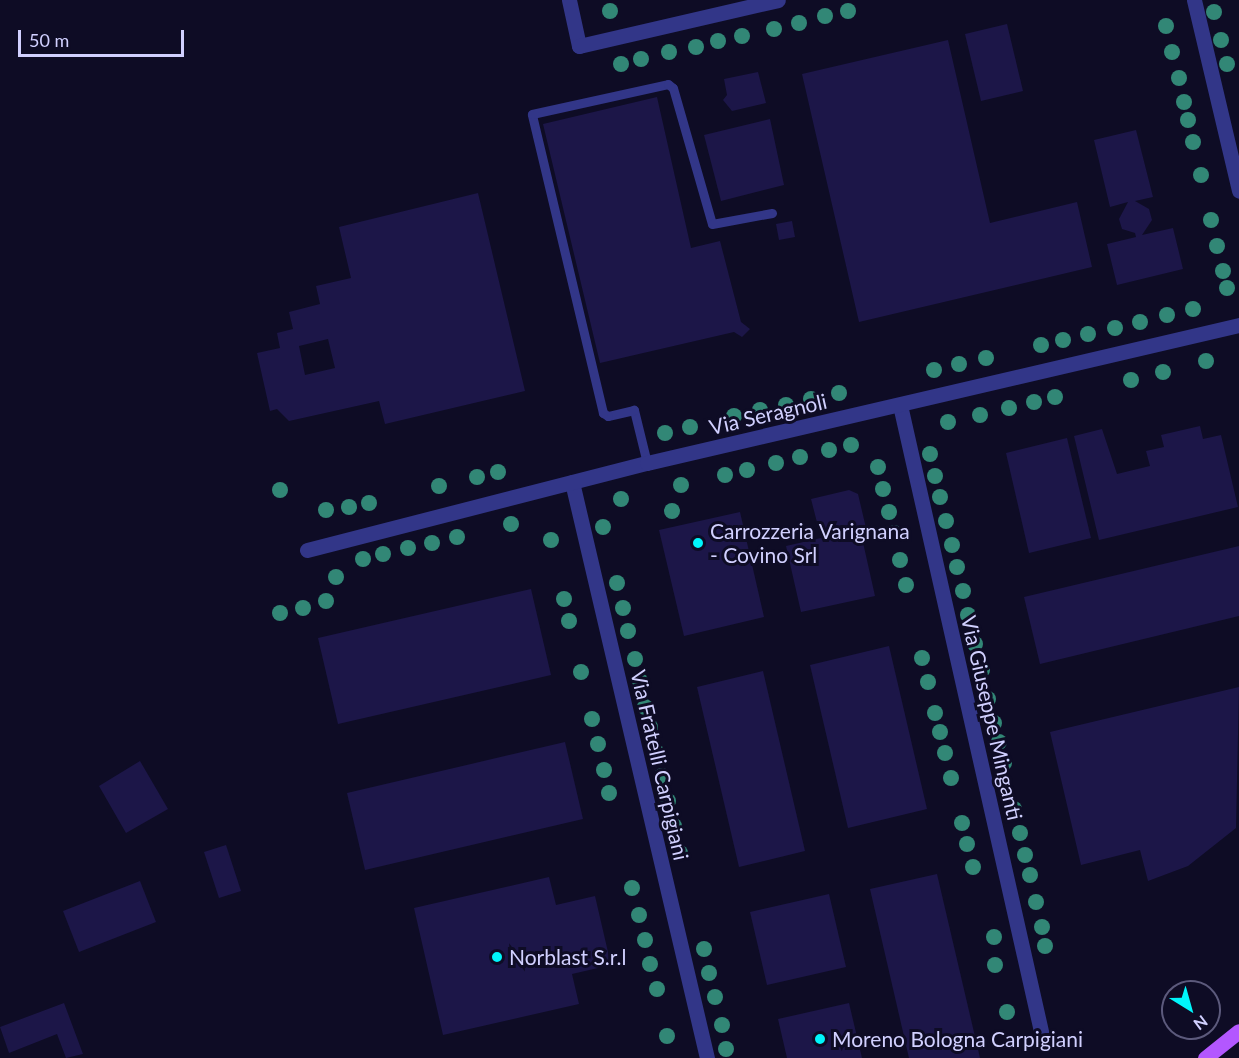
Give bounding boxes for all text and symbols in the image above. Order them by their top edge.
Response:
scale bar [21,18,188,56]
text: 50 m [29,29,69,51]
street label: Via Seragnoli [707,388,829,440]
place label: Carrozzeria Varignana - Covino Srl [710,518,910,568]
marker: Carrozzeria Varignana - Covino Srl [691,536,705,550]
street label: Via Giuseppe Minganti [956,613,1028,823]
street label: Via Fratelli Carpigiani [626,667,694,863]
place label: Norblast S.r.l [509,944,626,970]
marker: Norblast S.r.l [490,950,504,964]
north arrow [1161,980,1221,1040]
text: N [1190,1012,1212,1034]
place label: Moreno Bologna Carpigiani [832,1026,1083,1052]
marker: Moreno Bologna Carpigiani [813,1032,827,1046]

